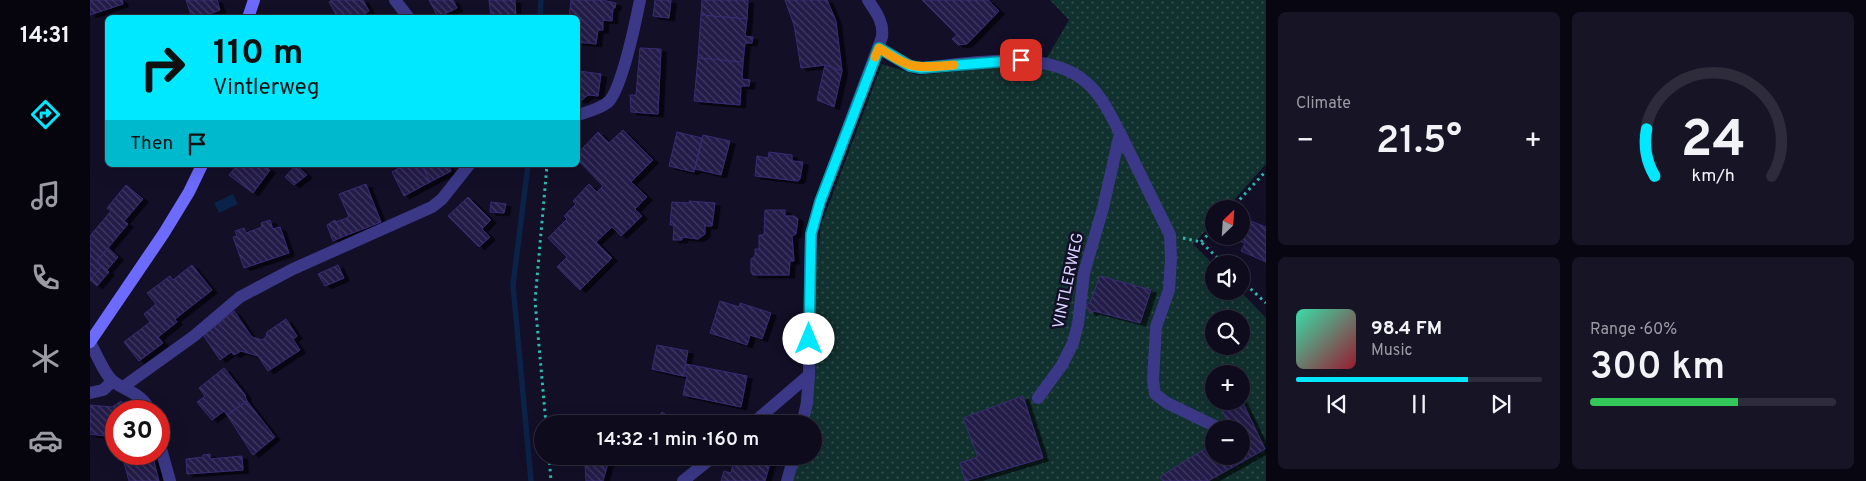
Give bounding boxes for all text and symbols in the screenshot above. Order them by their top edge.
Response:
text: 14:31 [20,23,70,50]
text: 110 m [213,32,303,76]
icon: right [130,35,195,100]
pin [1000,39,1042,81]
icon: arrive [1007,46,1035,74]
text: Vintlerweg [213,75,319,102]
text: Climate [1296,94,1351,114]
icon: directions [28,97,63,132]
text: 24 [1680,109,1746,175]
text: 21.5° [1376,118,1462,167]
text: − [1296,124,1314,160]
text: + [1524,124,1542,160]
icon: arrive [183,130,211,158]
text: Then [130,132,173,156]
text: km/h [1691,165,1735,188]
icon: music [28,178,63,213]
north arrow [1205,200,1250,245]
map controls [1205,200,1250,465]
street label: VINTLERWEG [1049,231,1089,331]
button: sound [1205,255,1250,300]
icon: phone [28,260,63,295]
button: search [1205,310,1250,355]
position arrow [782,312,834,364]
text: 98.4 FM [1371,317,1442,341]
text: Range · 60% [1590,320,1677,340]
icon: climate [28,341,63,376]
text: Music [1371,341,1412,361]
text: 300 km [1590,344,1725,393]
button: + [1205,365,1250,410]
icon: previous [1323,390,1351,418]
icon: pause [1405,390,1433,418]
icon: next [1487,390,1515,418]
speed limit sign: 30 [105,400,170,465]
button: − [1205,420,1250,465]
icon: car [28,423,63,458]
text: 14:32 · 1 min · 160 m [597,428,759,452]

